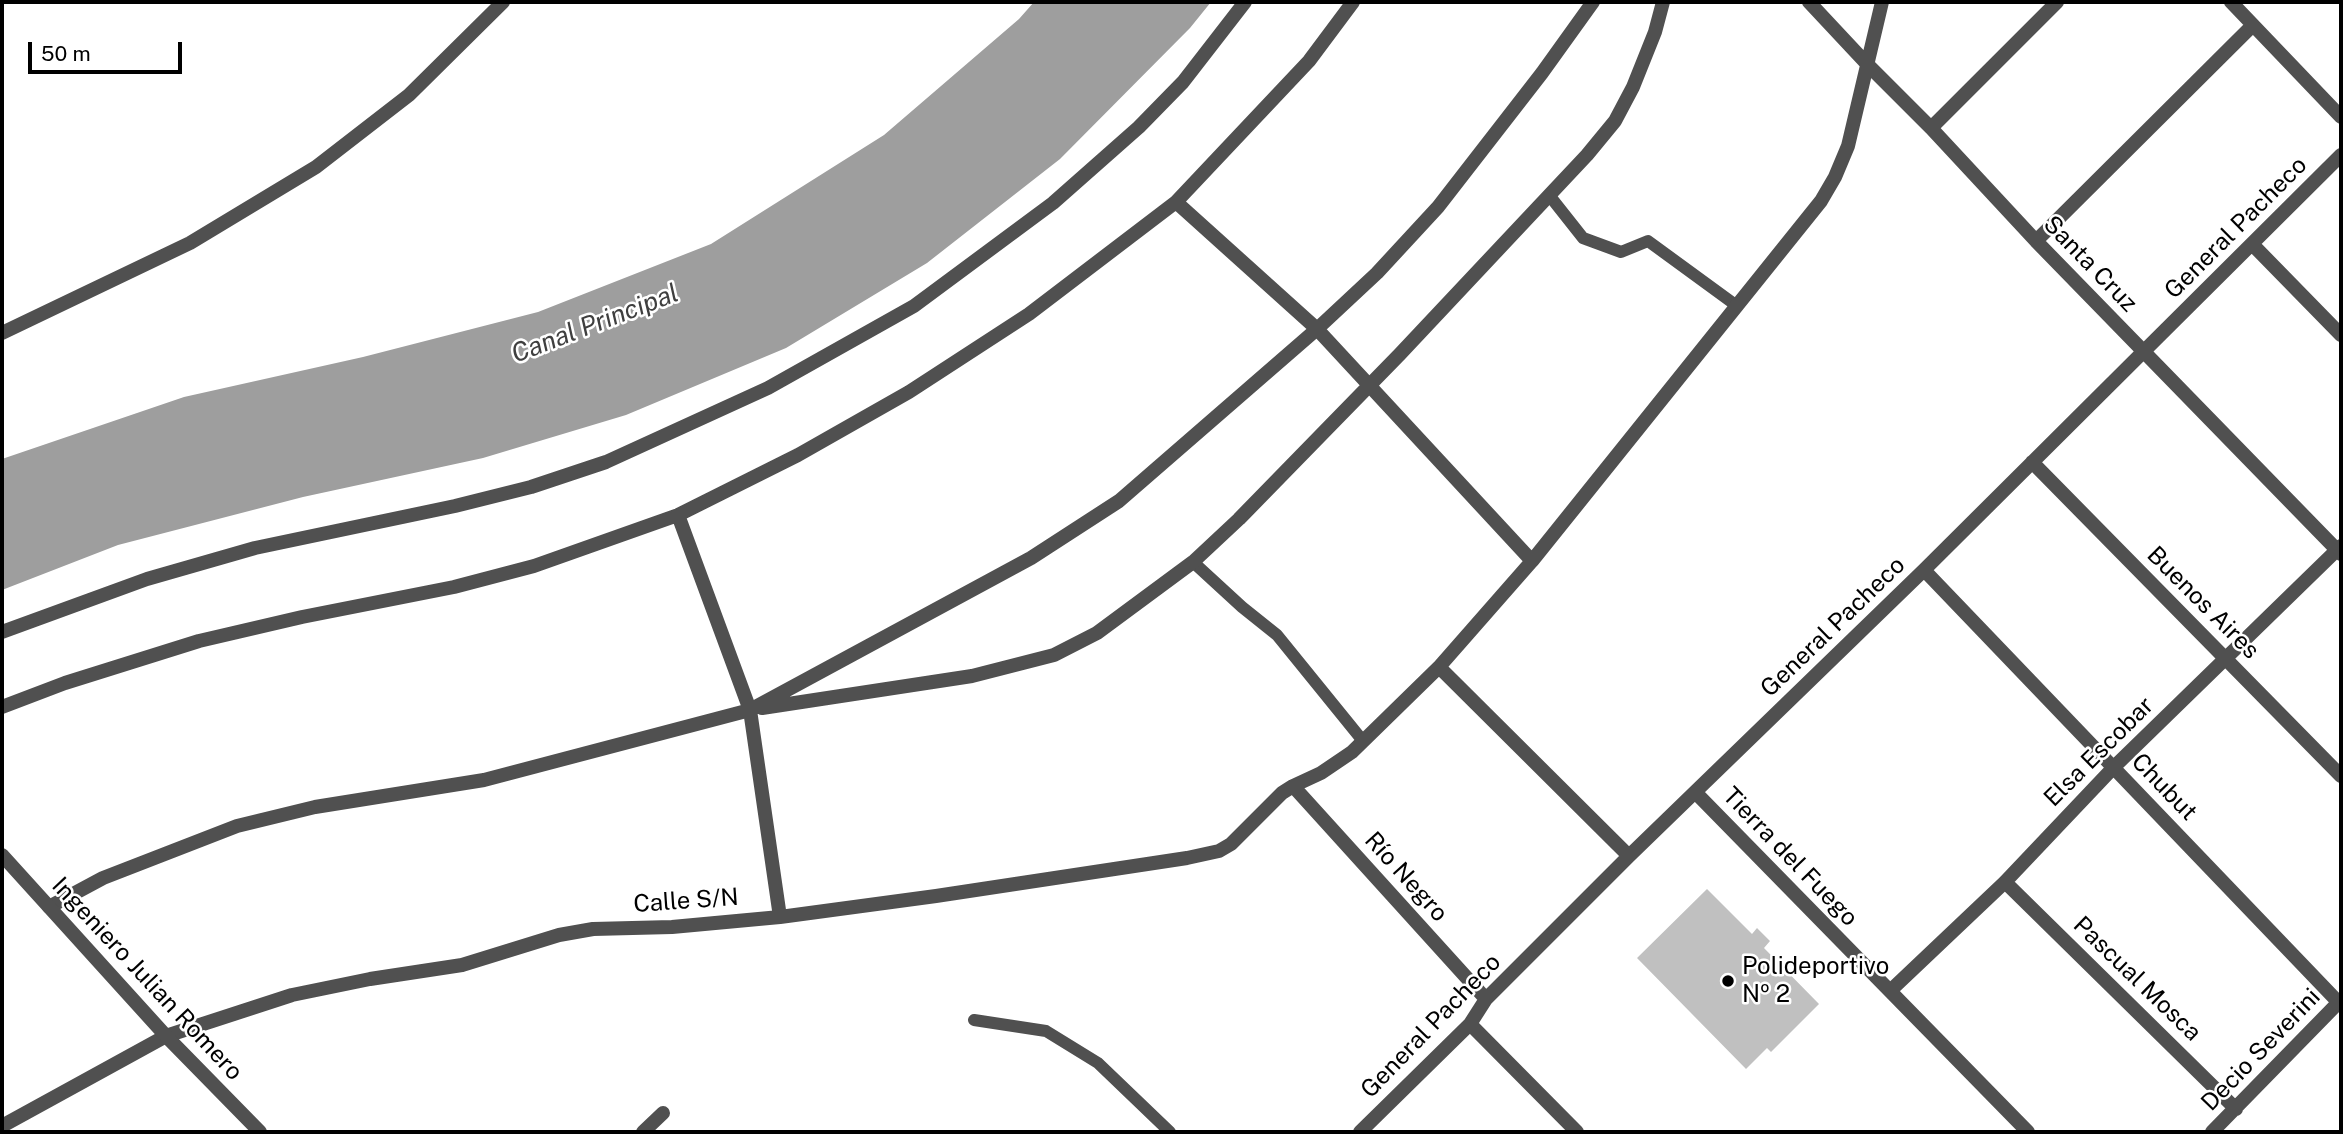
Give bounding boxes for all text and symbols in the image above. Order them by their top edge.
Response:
scale bar [32,28,186,72]
text: 50 m [41,41,91,66]
street label: General Pacheco [2159,151,2313,305]
street label: Santa Cruz [2037,210,2143,318]
water label: Canal Principal [507,278,683,370]
street label: Buenos Aires [2141,541,2265,665]
street label: General Pacheco [1755,551,1911,703]
street label: Elsa Escobar [2038,691,2160,813]
street label: Chubut [2125,748,2203,826]
street label: Tierra del Fuego [1716,782,1864,932]
street label: Río Negro [1358,826,1454,928]
street label: Ingeniero Julian Romero [46,872,248,1086]
street label: Calle S/N [633,883,739,919]
street label: Pascual Mosca [2067,911,2207,1047]
street label: General Pacheco [1355,948,1507,1104]
place label: Polideportivo Nº 2 [1742,953,1889,1009]
marker: Polideportivo Nº 2 [1720,973,1736,989]
street label: Decio Severini [2196,983,2326,1117]

